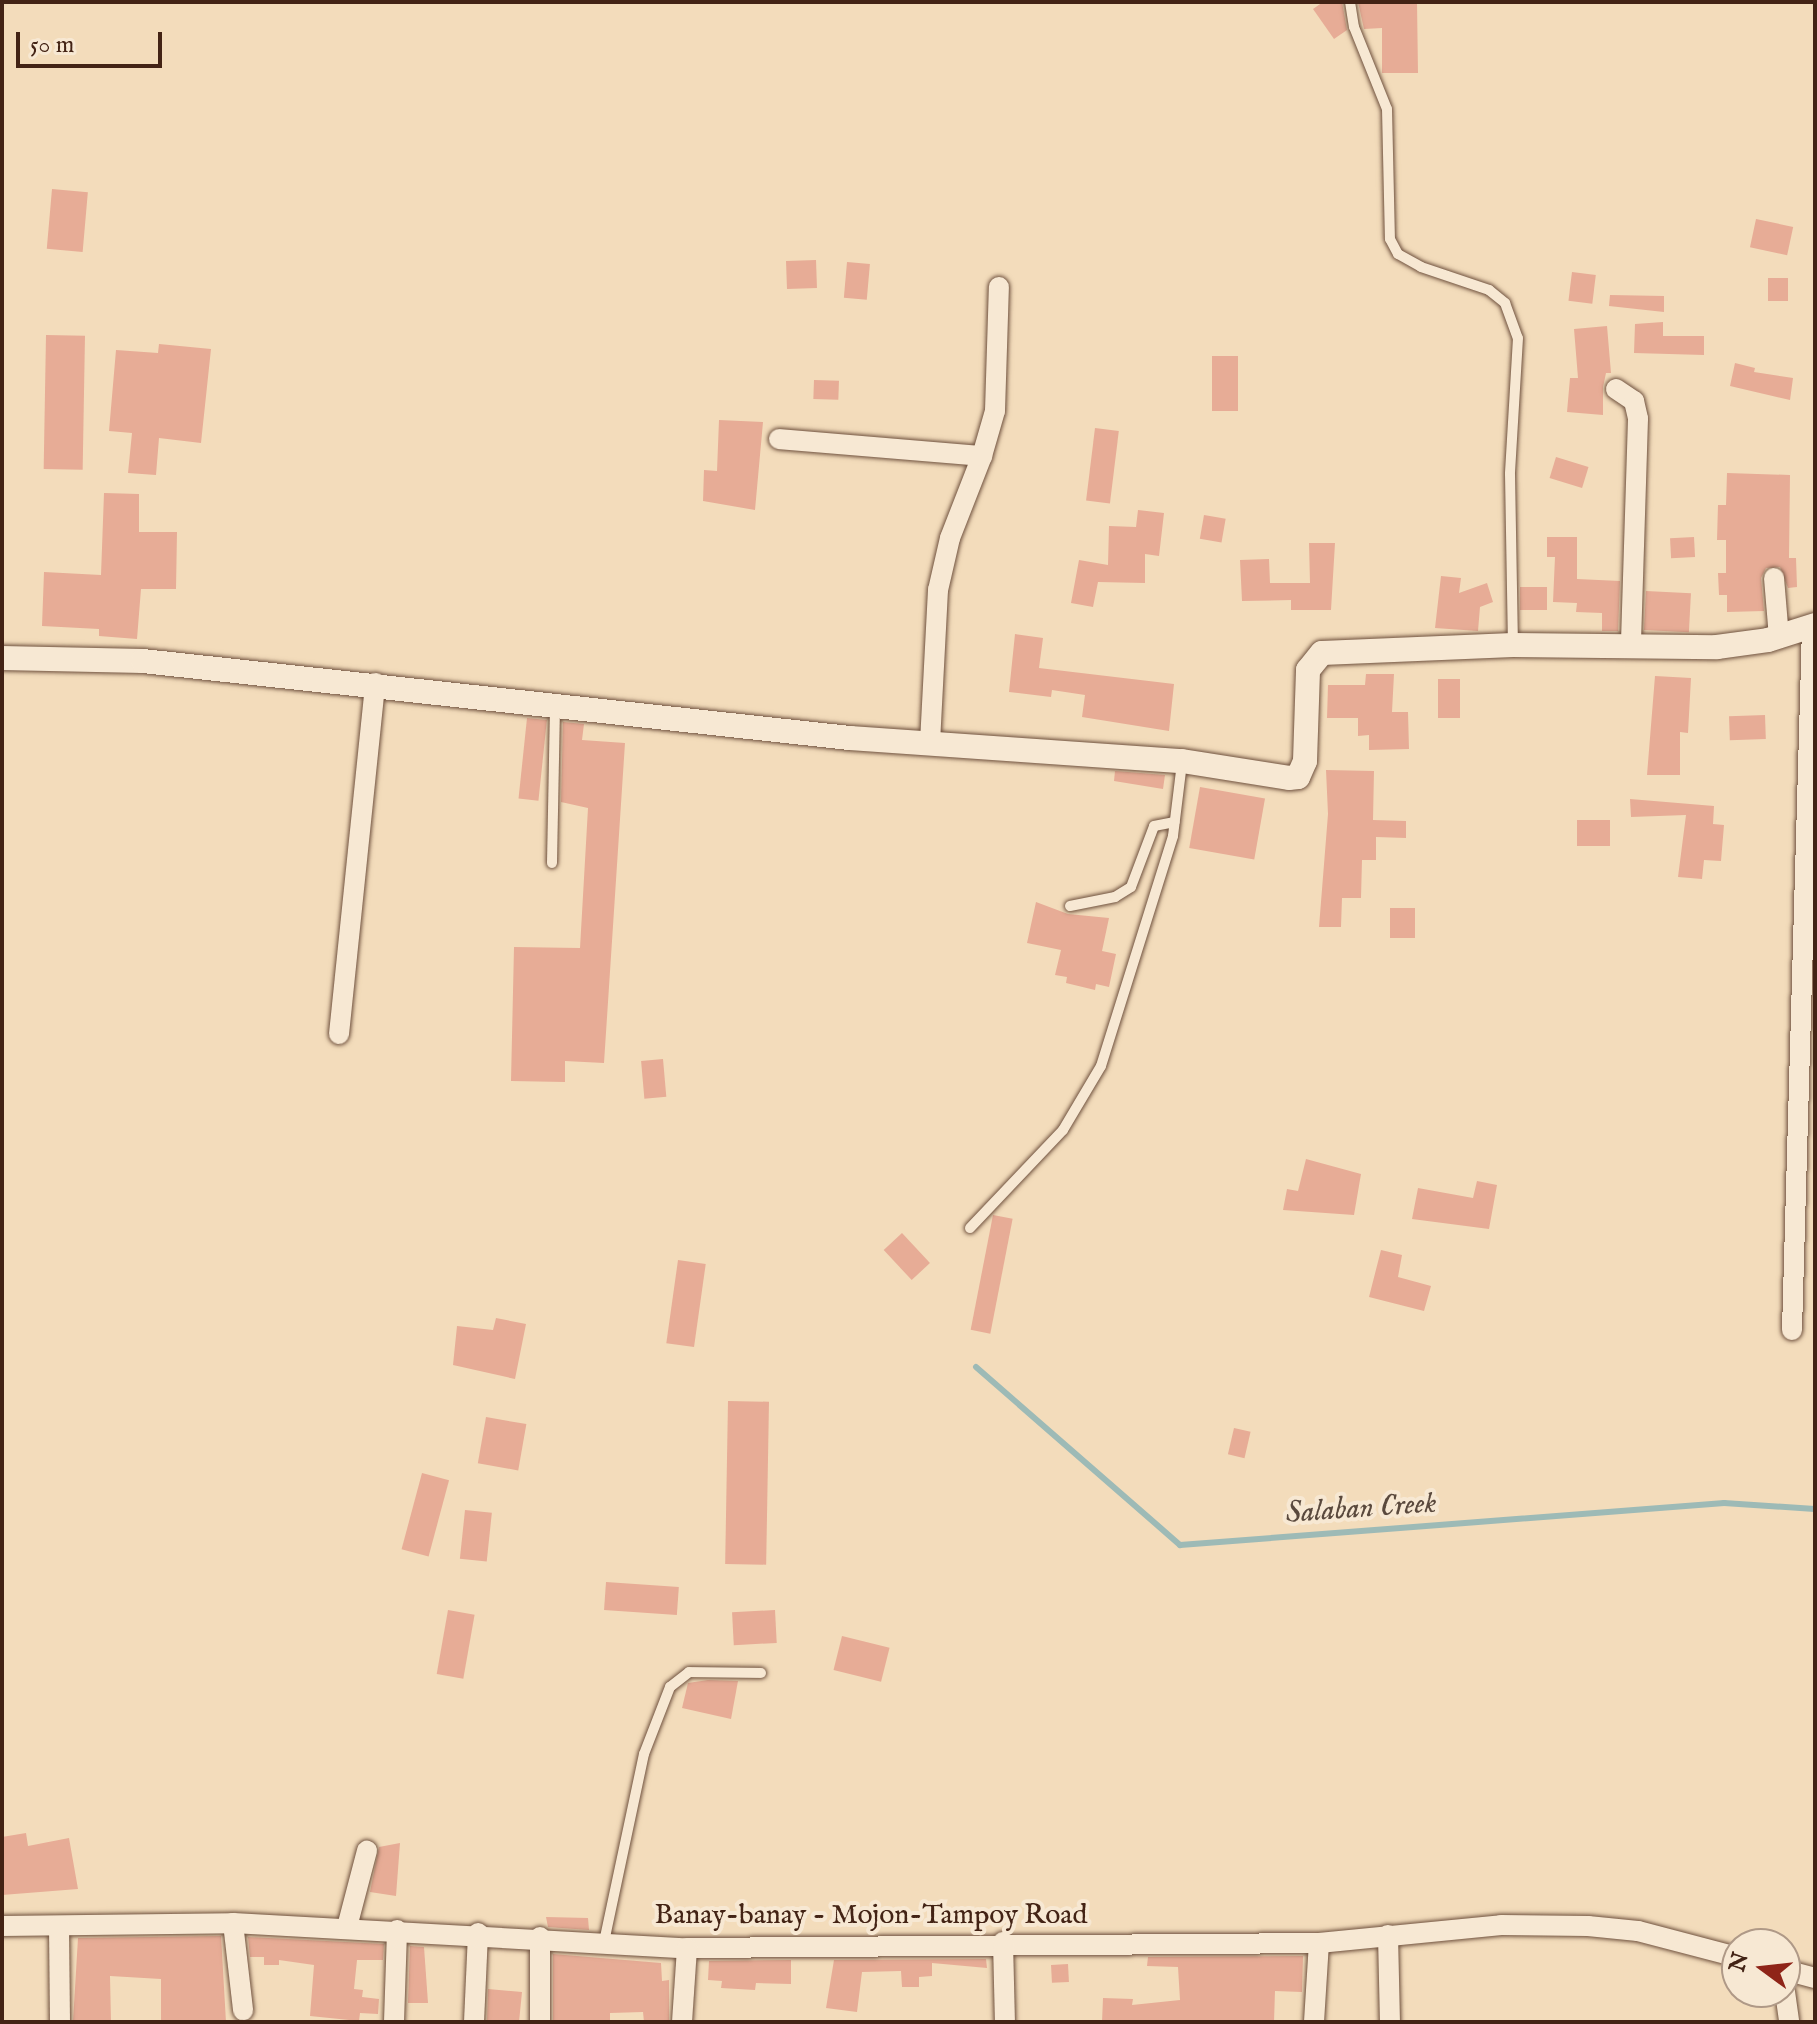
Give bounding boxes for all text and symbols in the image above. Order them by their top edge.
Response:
scale bar [20,16,166,66]
text: 50 m [30,30,74,61]
water label: Salaban Creek [1284,1486,1438,1532]
street label: Banay-banay - Mojon-Tampoy Road [655,1899,1087,1933]
north arrow [1721,1928,1801,2008]
text: N [1724,1949,1756,1975]

